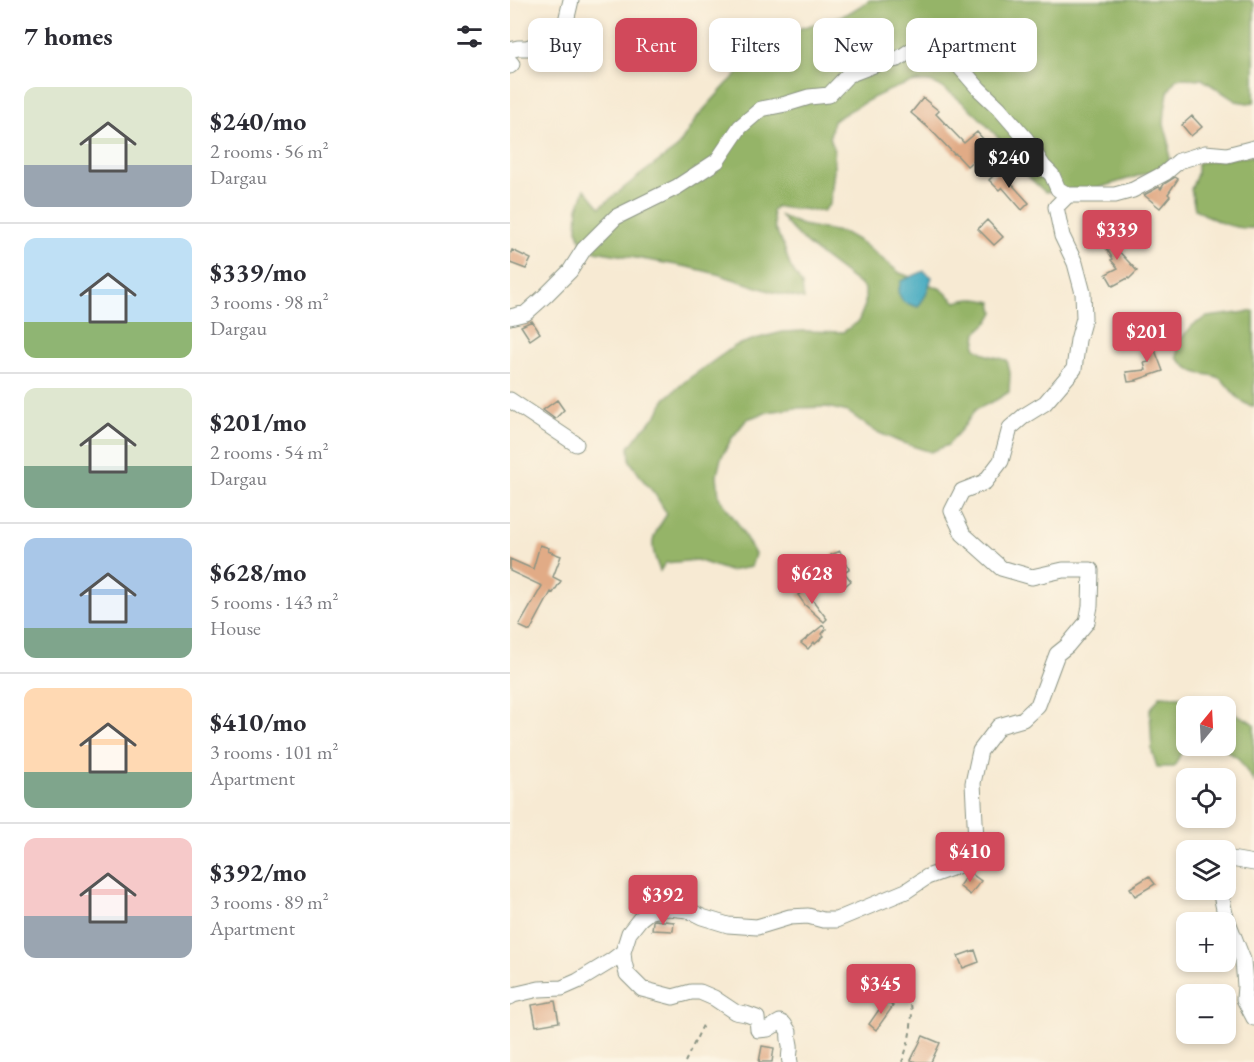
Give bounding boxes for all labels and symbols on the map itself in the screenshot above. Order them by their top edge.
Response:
pin: $240 [973,138,1045,189]
pin: $339 [1081,210,1153,261]
pin: $201 [1111,312,1183,363]
pin: $628 [776,554,848,605]
north arrow [1176,696,1236,756]
pin: $410 [934,832,1006,883]
pin: $392 [627,875,699,926]
pin: $345 [845,964,917,1015]

